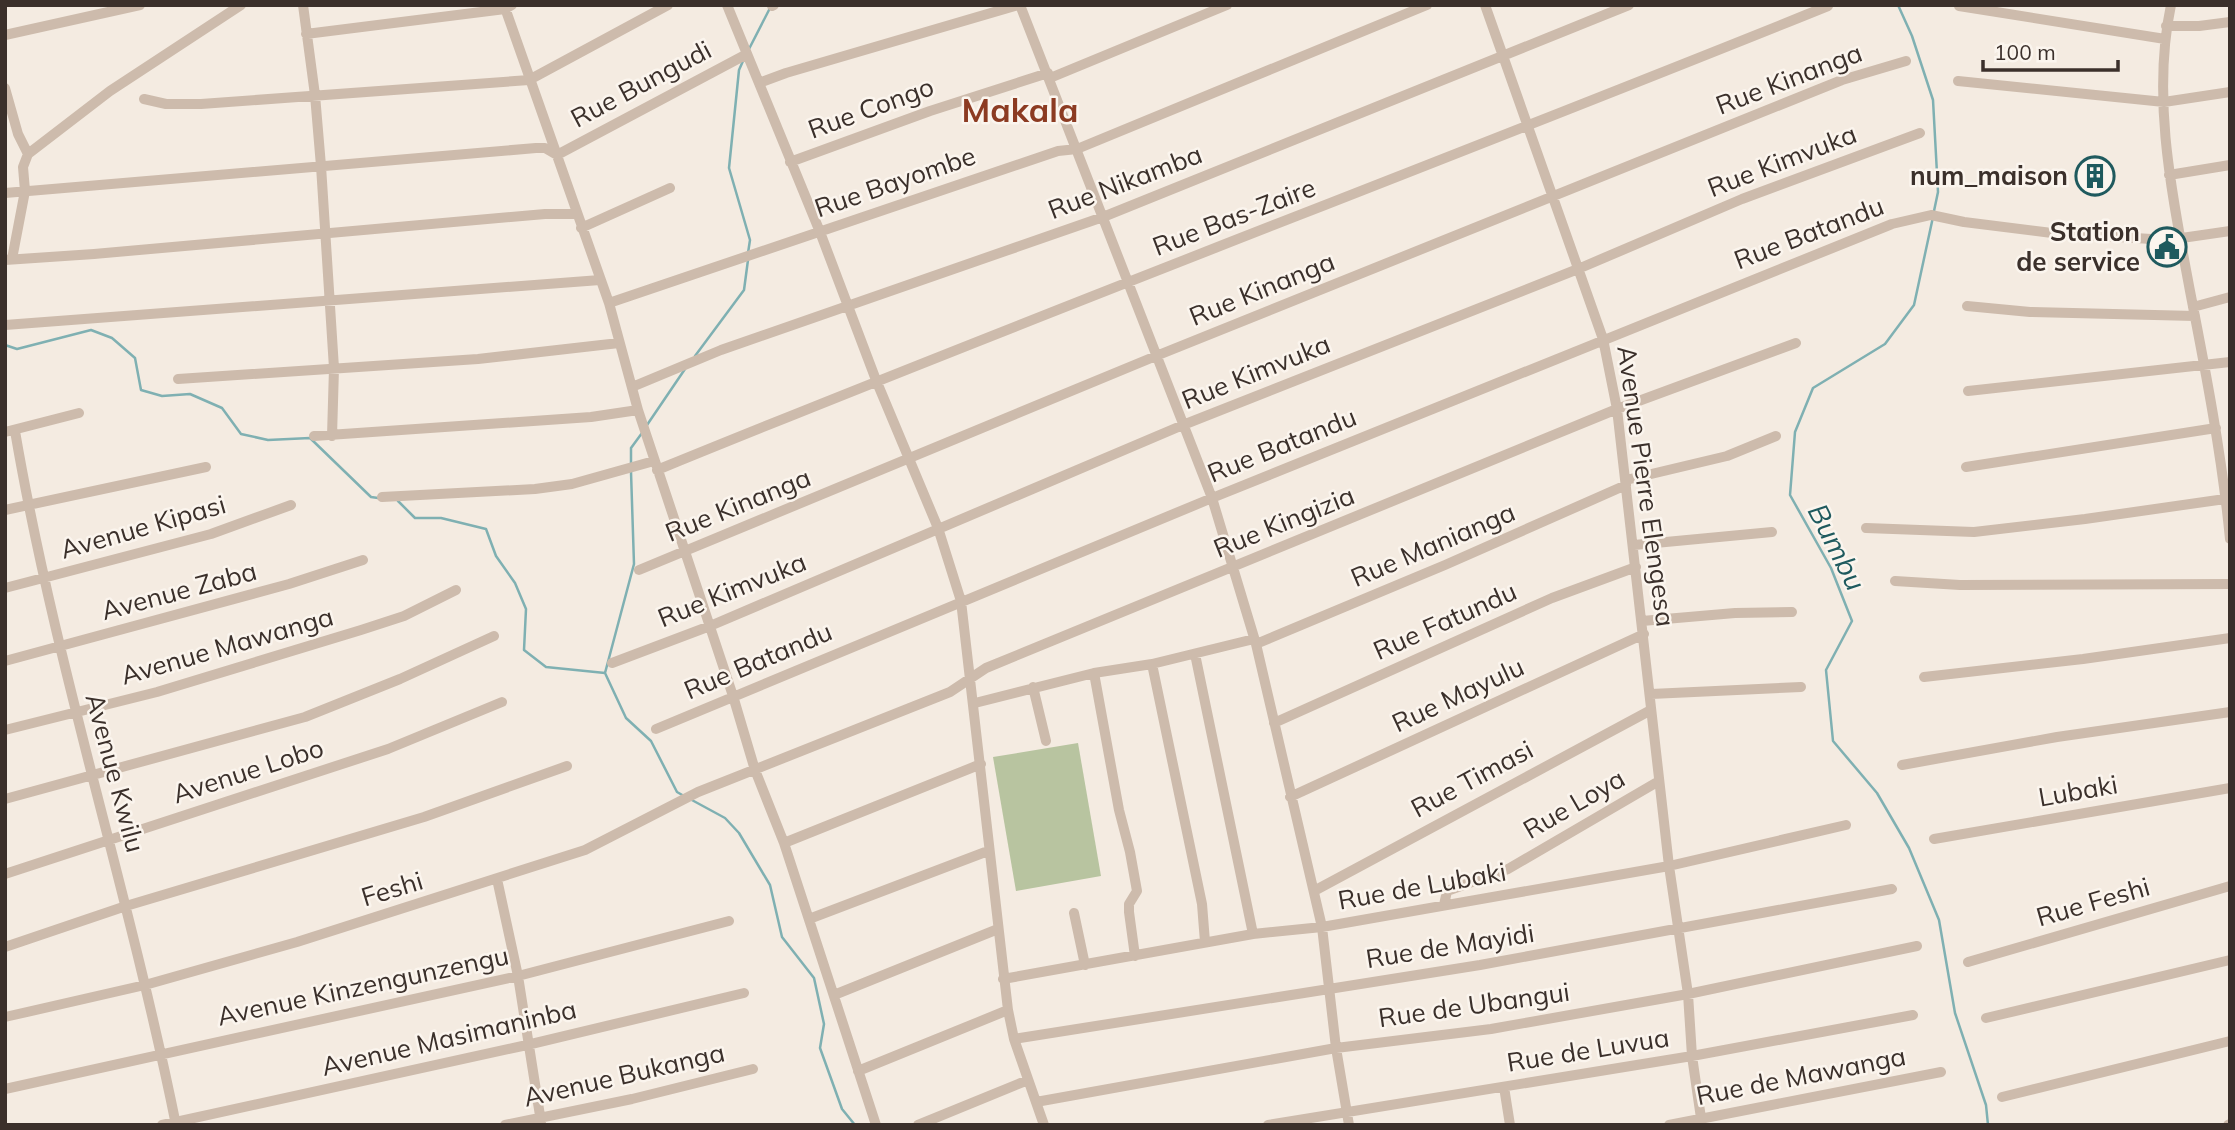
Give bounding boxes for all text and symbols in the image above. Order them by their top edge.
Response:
scale bar [1983,28,2118,72]
street label: Rue Bungudi [565,33,717,134]
street label: Rue Kinanga [1711,36,1867,122]
text: 100 m [1994,39,2056,65]
street label: Rue Congo [803,70,938,146]
district label: Makala [962,89,1078,130]
street label: Rue Kimvuka [1703,117,1861,204]
street label: Rue Nikamba [1043,137,1207,226]
street label: Rue Bayombe [810,139,980,224]
building icon: num_maison [2074,155,2116,197]
place label: num_maison [1910,159,2068,192]
street label: Rue Bas-Zaire [1148,170,1320,263]
street label: Rue Batandu [1729,189,1888,276]
place label: Station de service [2016,215,2140,278]
public building icon: Station de service [2146,226,2188,268]
street label: Rue Kinanga [1184,244,1339,333]
street label: Rue Kimvuka [1177,327,1335,416]
street label: Avenue Pierre Elengesa [1610,343,1683,629]
street label: Rue Batandu [1203,400,1361,489]
street label: Rue Kinanga [660,460,815,549]
street label: Rue Kingizia [1209,478,1359,565]
street label: Avenue Kipasi [56,487,229,566]
street label: Rue Manianga [1346,495,1520,594]
water label: Bumbu [1801,498,1874,596]
street label: Rue Kimvuka [653,545,811,634]
street label: Avenue Zaba [98,554,260,627]
street label: Rue Fatundu [1368,574,1522,667]
street label: Avenue Mawanga [117,599,337,692]
street label: Rue Batandu [679,615,837,707]
street label: Rue Mayulu [1387,650,1529,739]
street label: Avenue Kwilu [78,690,153,856]
street label: Avenue Lobo [168,731,327,810]
street label: Rue Timasi [1405,733,1538,824]
street label: Rue Loya [1517,761,1630,846]
street label: Lubaki [2036,767,2120,814]
street label: Rue de Lubaki [1335,854,1509,917]
street label: Feshi [357,864,427,913]
street label: Rue Feshi [2032,870,2153,933]
street label: Rue de Mayidi [1363,916,1536,975]
street label: Avenue Kinzengunzengu [214,938,512,1033]
street label: Rue de Ubangui [1376,975,1572,1034]
street label: Avenue Masimaninba [318,992,580,1083]
street label: Rue de Luvua [1504,1020,1671,1079]
street label: Avenue Bukanga [520,1035,728,1114]
street label: Rue de Mawanga [1693,1039,1908,1112]

